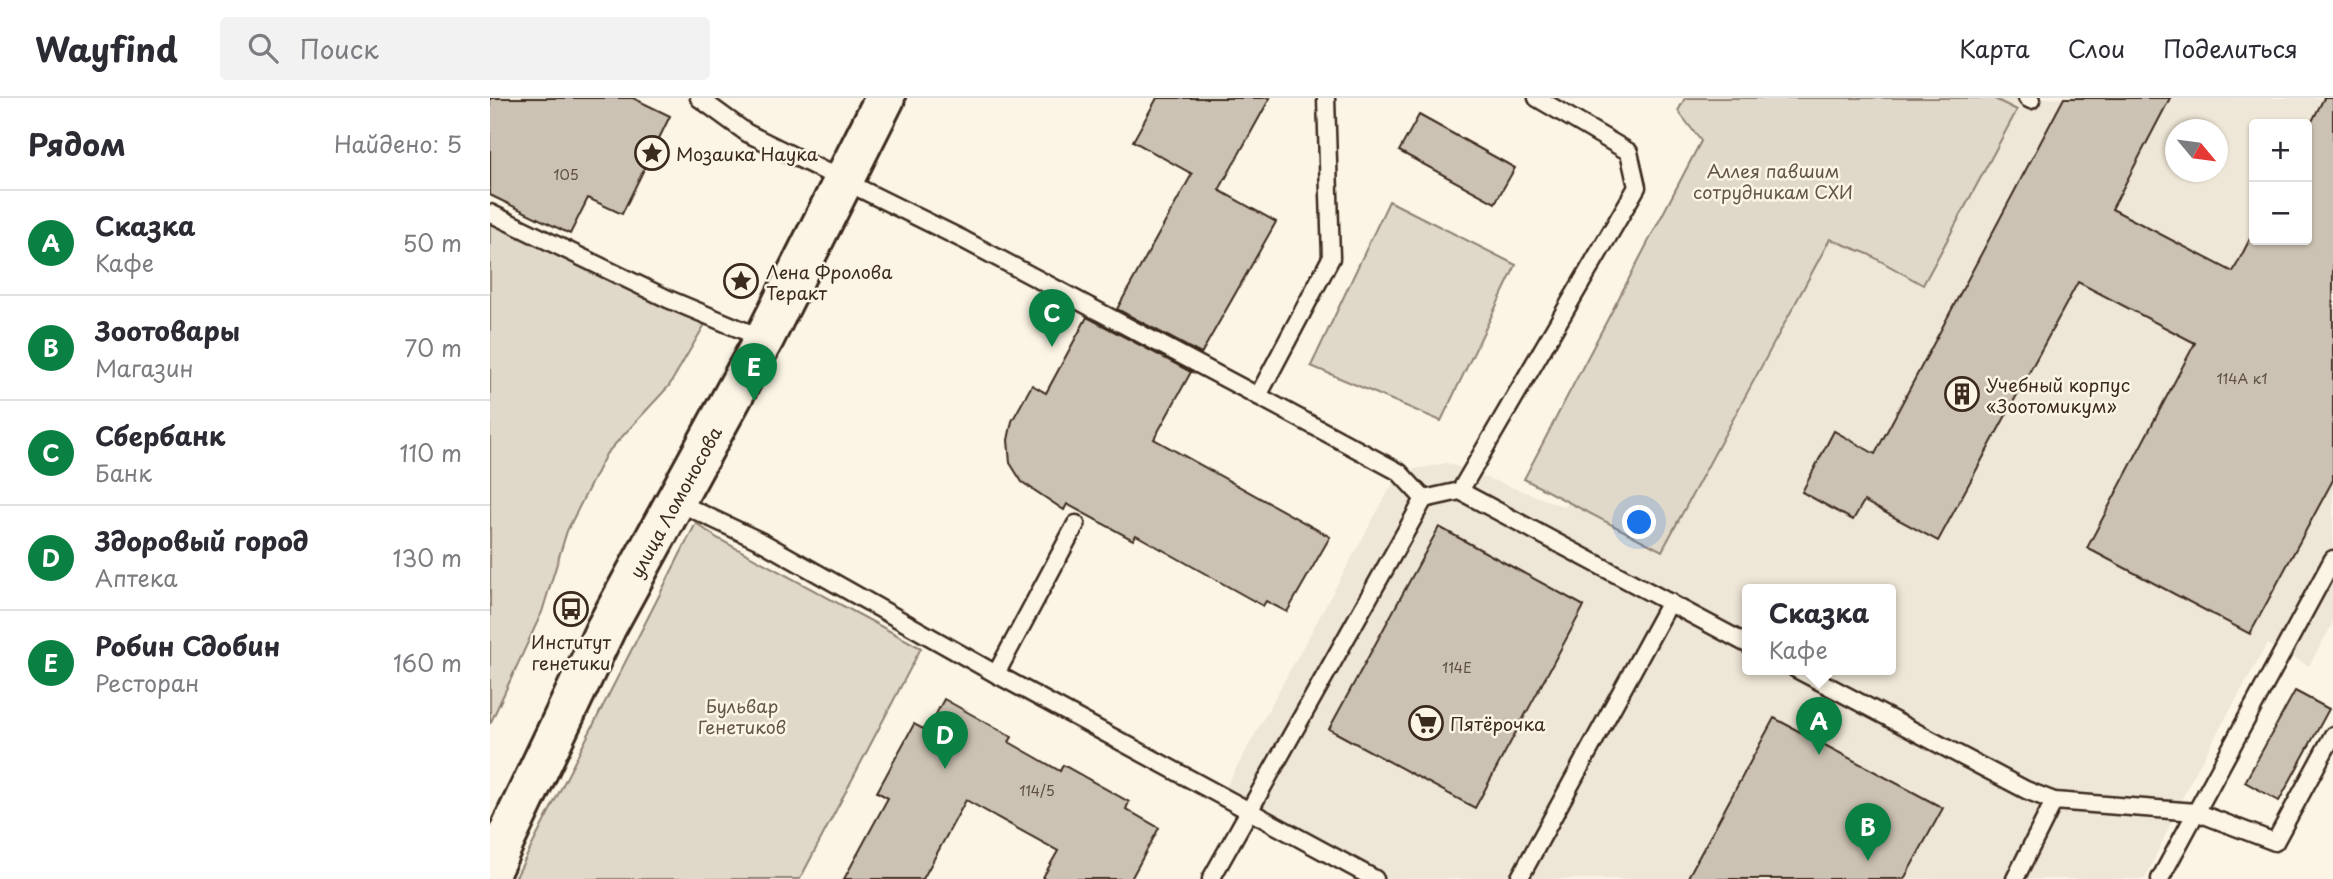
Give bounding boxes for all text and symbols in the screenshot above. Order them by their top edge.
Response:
search box [220,17,710,80]
text: Wayfind [35,23,178,73]
icon: search [244,29,282,67]
text: Поиск [300,29,379,68]
text: Карта [1959,30,2030,66]
text: Слои [2068,30,2125,66]
text: Поделиться [2163,30,2298,66]
north arrow [2165,119,2228,182]
map controls [2249,119,2312,245]
button: + [2249,119,2312,182]
text: Рядом [28,121,126,166]
text: Найдено: 5 [334,126,462,161]
place icon: Мозаика Наука [633,134,671,172]
place label: Мозаика Наука [676,140,819,167]
park label: Аллея павшим сотрудникам СХИ [1693,157,1853,205]
house number: 105 [553,164,579,185]
button: − [2249,182,2312,245]
text: Сказка [95,206,196,245]
text: A [42,225,60,260]
text: 50 m [402,225,462,260]
text: Кафе [95,245,154,280]
place label: Лена Фролова Теракт [766,258,893,306]
place icon: Лена Фролова Теракт [722,262,760,300]
pin: C [1029,289,1075,347]
text: Зоотовары [95,311,240,350]
text: B [43,330,59,365]
text: 70 m [404,330,462,365]
pin: E [731,343,777,401]
text: Магазин [95,350,194,385]
house number: 114А к1 [2217,368,2267,389]
place label: Учебный корпус «Зоотомикум» [1986,371,2130,419]
building icon: Учебный корпус «Зоотомикум» [1943,375,1981,413]
text: Сбербанк [95,416,225,455]
street label: улица Ломоносова [622,421,728,583]
text: C [42,435,60,470]
text: 110 m [400,435,462,470]
text: Банк [95,455,152,490]
your location [1622,505,1656,539]
text: Здоровый город [95,521,309,560]
text: D [42,540,60,575]
text: 130 m [392,540,462,575]
text: Аптека [95,560,177,595]
popup [1742,584,1896,675]
bus stop icon: Институт генетики [552,590,590,628]
text: Сказка [1769,593,1869,632]
text: Робин Сдобин [95,626,280,665]
place label: Институт генетики [531,628,612,676]
text: Кафе [1769,632,1828,667]
text: E [44,645,58,680]
text: 160 m [393,645,462,680]
house number: 114Е [1442,657,1472,678]
text: Ресторан [95,665,199,700]
park label: Бульвар Генетиков [698,692,786,740]
pin: A [1796,697,1842,755]
supermarket icon: Пятёрочка [1407,704,1445,742]
place label: Пятёрочка [1450,710,1546,737]
pin: D [922,711,968,769]
house number: 114/5 [1019,780,1055,801]
pin: B [1845,803,1891,861]

